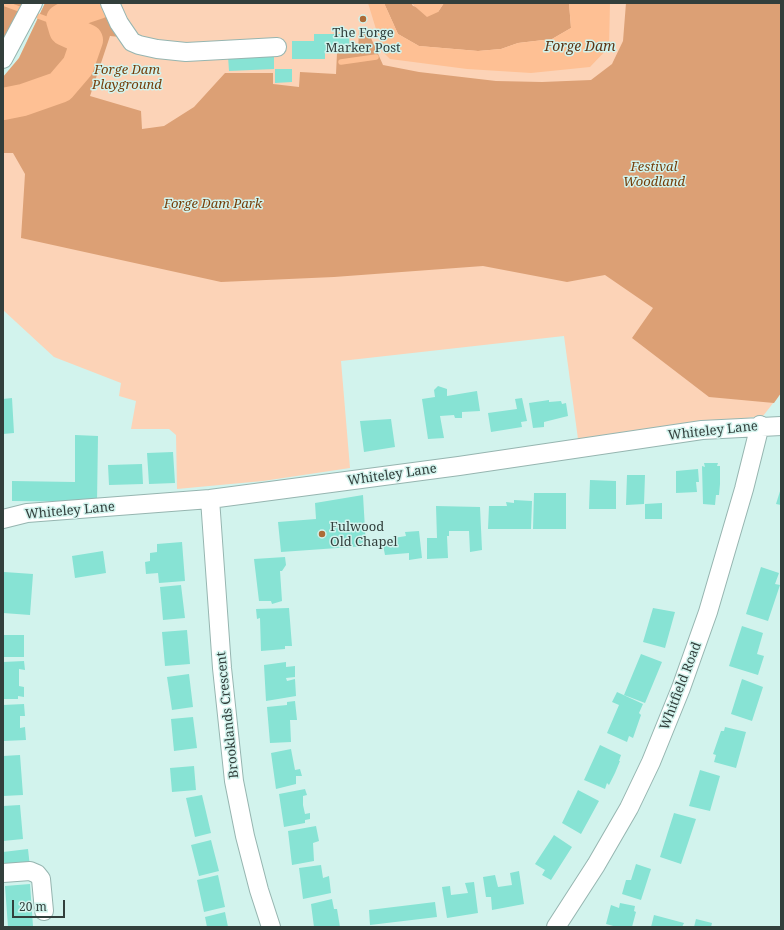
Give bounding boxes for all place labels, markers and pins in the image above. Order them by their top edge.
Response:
marker: The Forge Marker Post [358,14,368,24]
place label: The Forge Marker Post [325,25,401,56]
place label: Fulwood Old Chapel [330,519,398,550]
marker: Fulwood Old Chapel [317,529,327,539]

